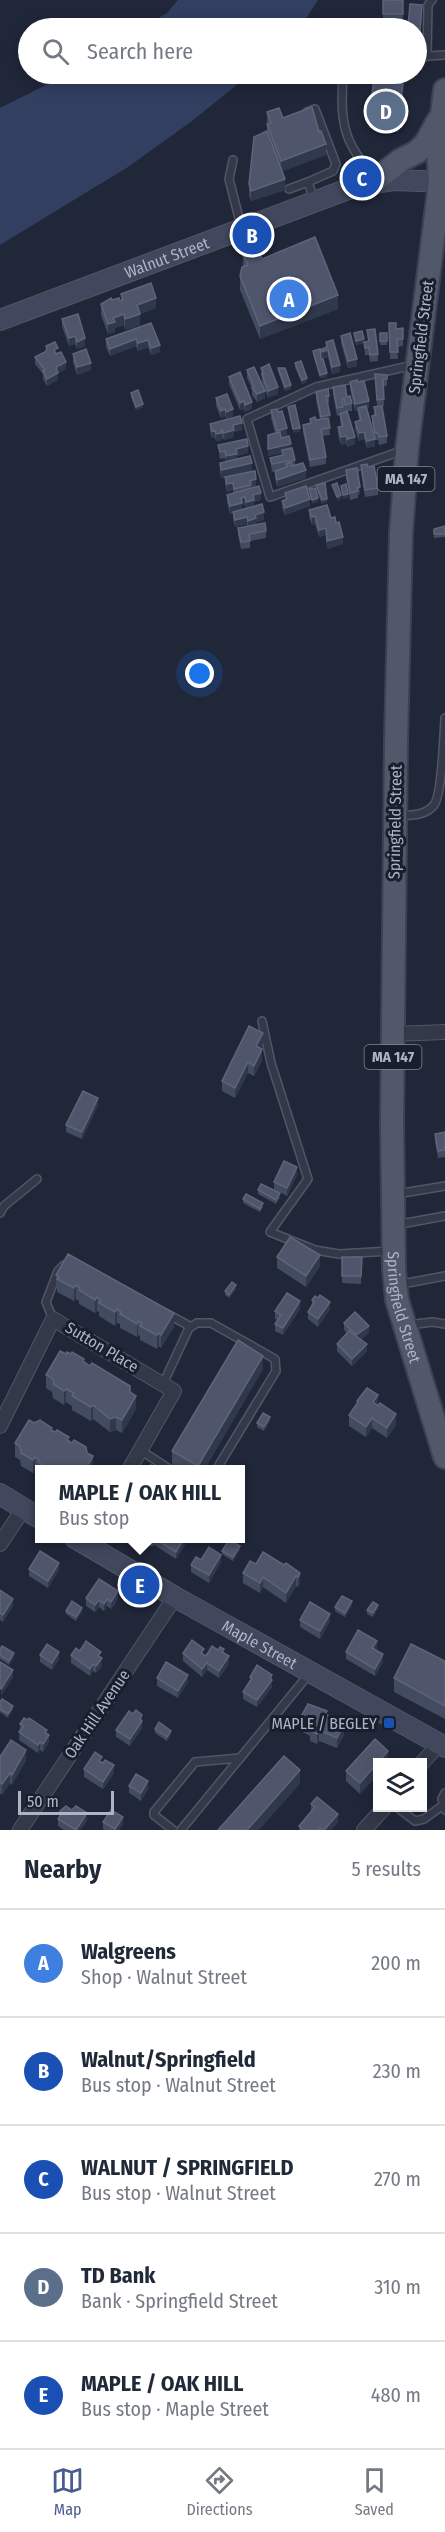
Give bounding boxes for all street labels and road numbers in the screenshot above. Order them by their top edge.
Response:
street label: Walnut Street [122,233,212,282]
street label: Springfield Street [405,278,437,395]
road number: MA 147 [378,467,434,491]
street label: Springfield Street [385,764,406,879]
road number: MA 147 [364,1045,422,1069]
street label: Springfield Street [384,1251,425,1366]
street label: Sutton Place [62,1318,142,1376]
street label: Maple Street [219,1616,301,1673]
street label: Oak Hill Avenue [60,1666,134,1762]

